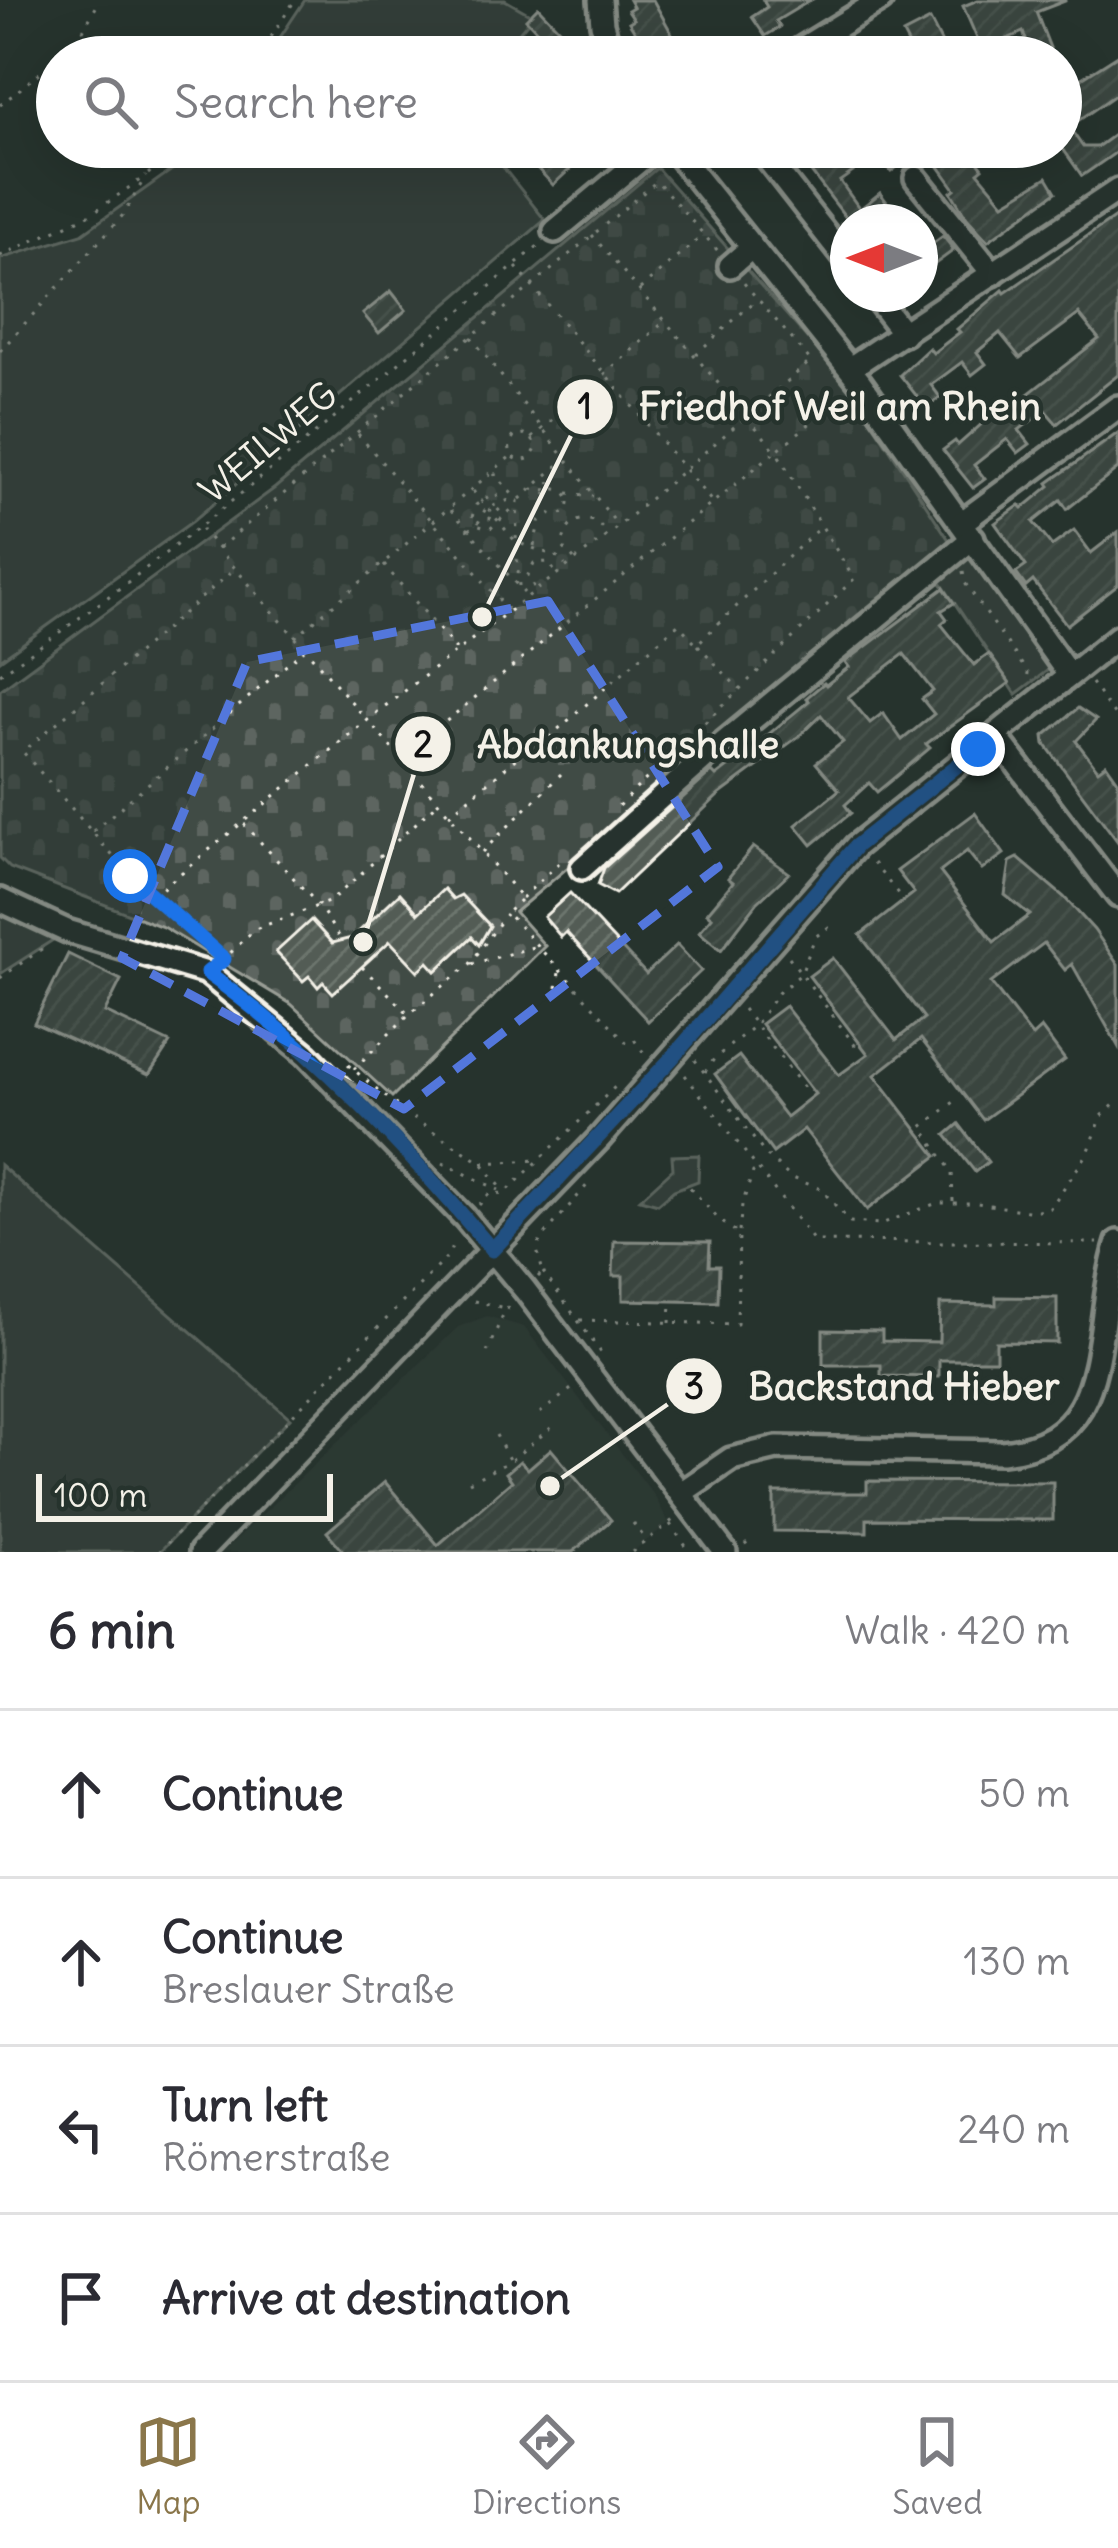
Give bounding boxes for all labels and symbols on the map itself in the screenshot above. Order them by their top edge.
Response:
north arrow [830,204,938,312]
callout: Friedhof Weil am Rhein [555,369,1065,444]
street label: WEILWEG [190,372,346,513]
text: Friedhof Weil am Rhein [639,382,1041,431]
text: 1 [578,384,592,429]
callout: Abdankungshalle [393,707,803,782]
text: Abdankungshalle [477,720,779,769]
text: 2 [413,722,433,767]
route end [951,722,1005,776]
route start [103,849,157,903]
callout: Backstand Hieber [664,1349,1084,1424]
text: Backstand Hieber [748,1362,1060,1411]
text: 3 [684,1364,704,1409]
scale bar [36,1468,333,1521]

